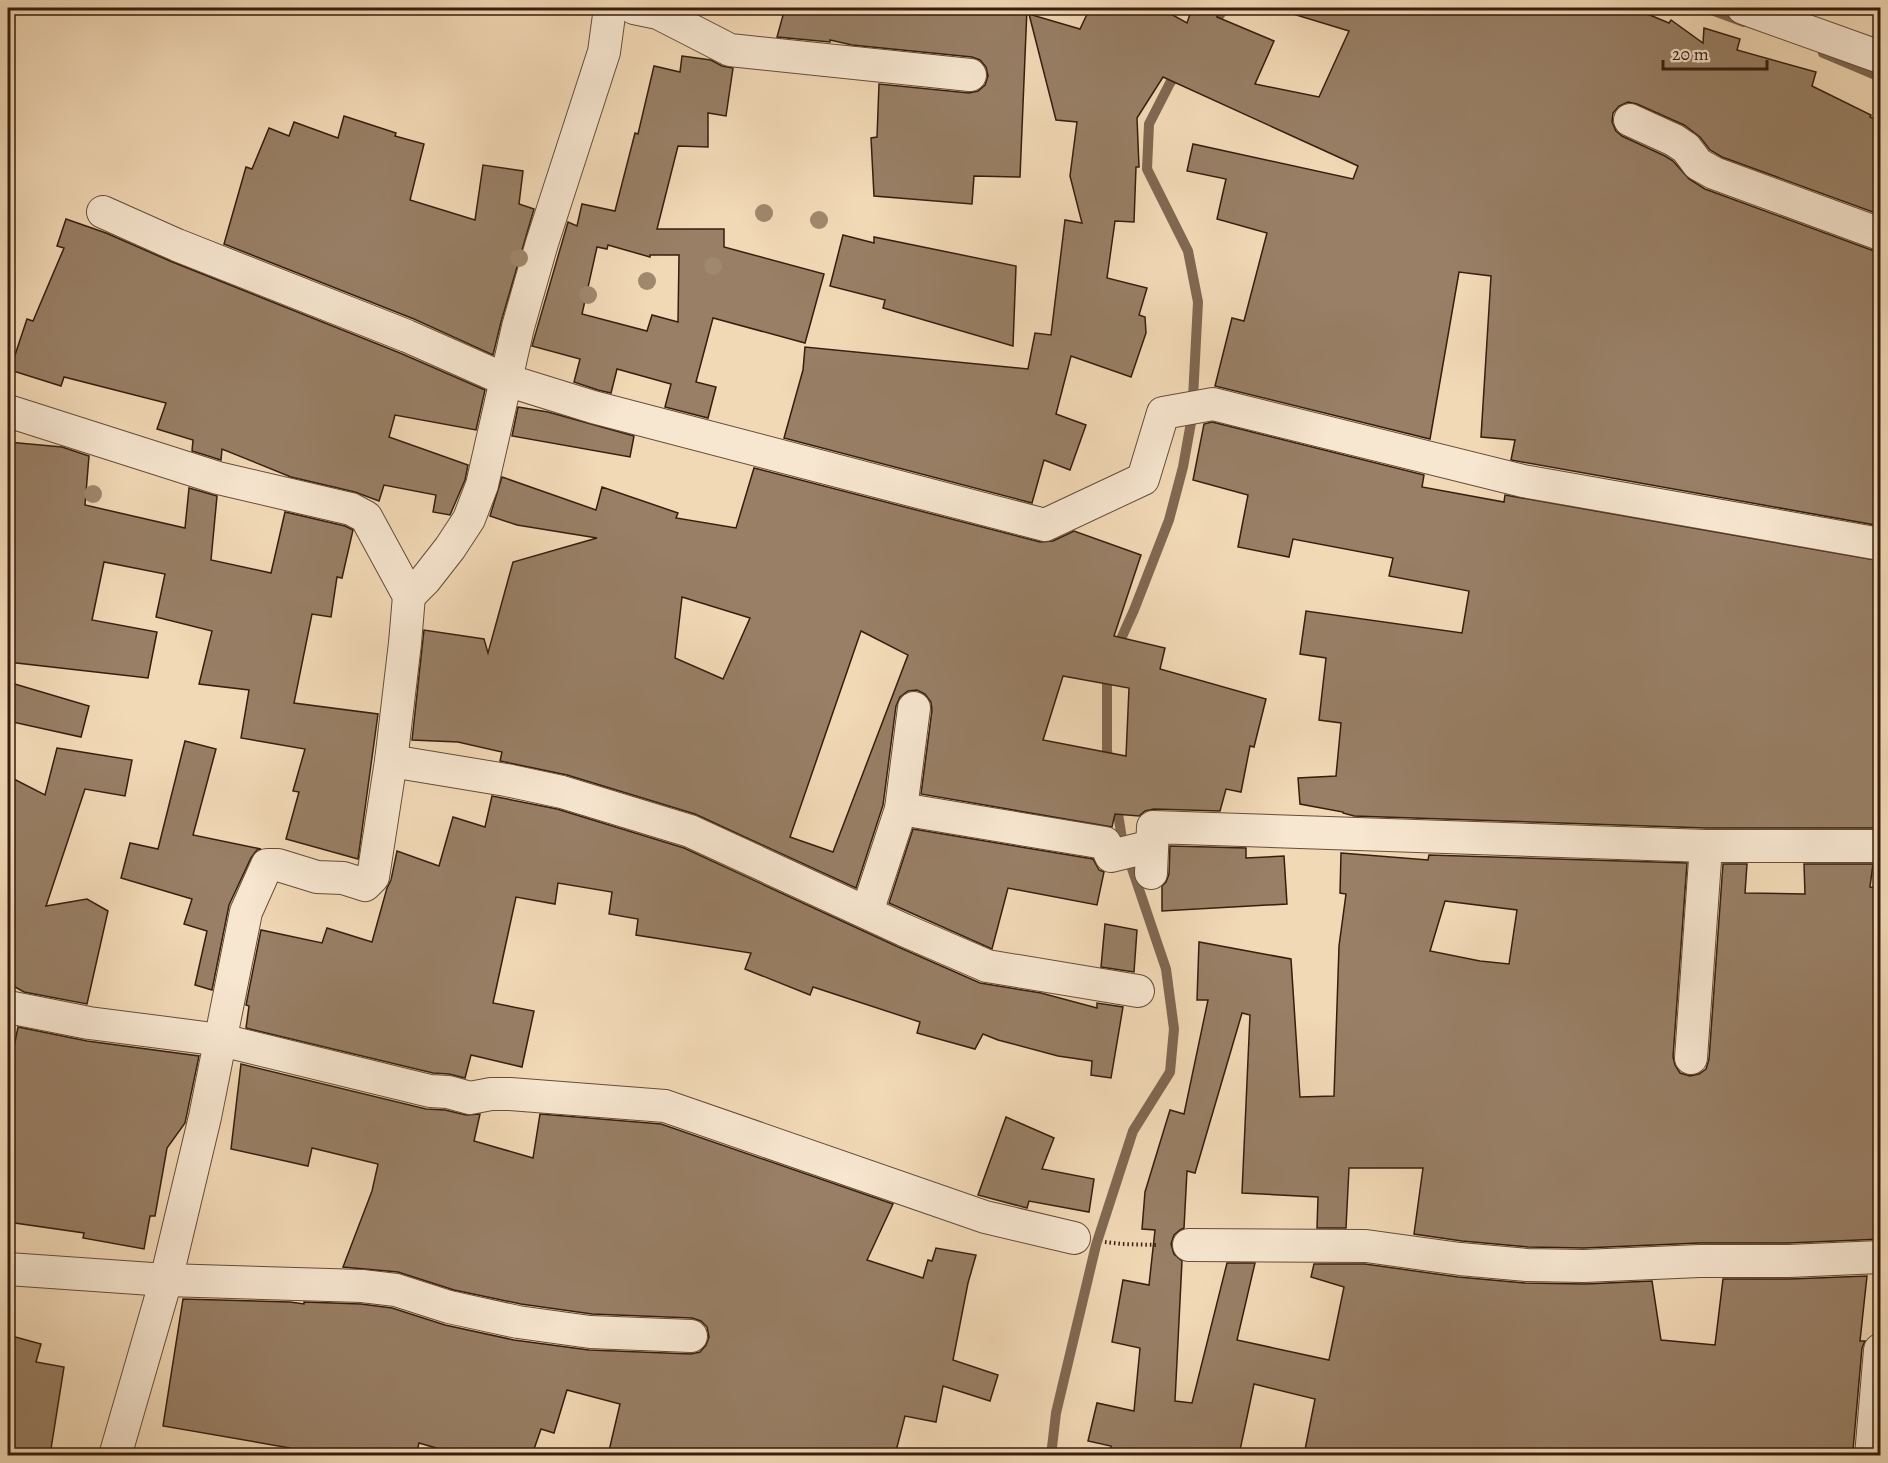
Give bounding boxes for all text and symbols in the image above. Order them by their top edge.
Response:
scale bar [1663,33,1766,71]
text: 20 m [1672,42,1709,66]

